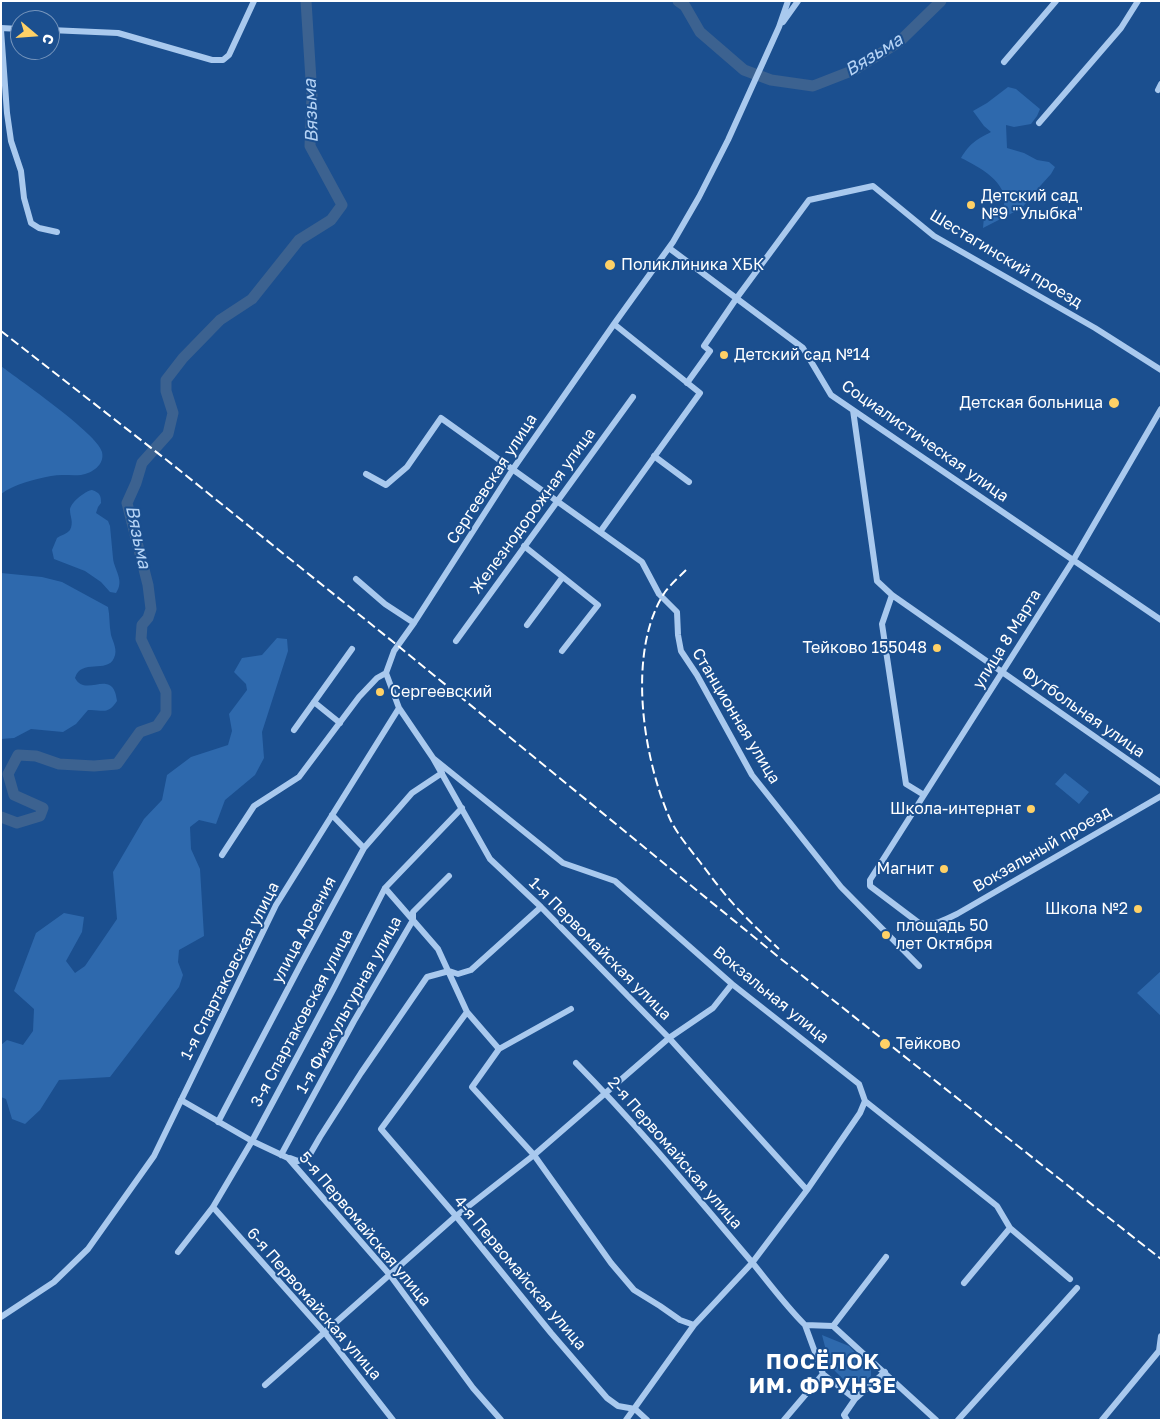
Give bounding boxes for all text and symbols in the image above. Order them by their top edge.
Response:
north arrow [10,10,60,60]
water label: Вязьма [841,29,907,81]
text: С [39,32,58,47]
water label: Вязьма [299,79,323,143]
place label: Детский сад №9 "Улыбка" [981,186,1083,224]
marker: Детский сад №9 "Улыбка" [965,199,977,211]
street label: Шестагинский проезд [926,206,1086,312]
place label: Поликлиника ХБК [621,255,764,275]
marker: Поликлиника ХБК [603,258,617,272]
place label: Детский сад №14 [734,345,870,365]
marker: Детский сад №14 [718,349,730,361]
street label: Социалистическая улица [838,376,1012,506]
place label: Детская больница [959,393,1103,413]
marker: Детская больница [1107,396,1121,410]
street label: Сергеевская улица [443,410,541,548]
street label: Железнодорожная улица [466,424,600,598]
water label: Вязьма [121,503,155,571]
street label: улица 8 Марта [969,586,1045,692]
place label: Тейково 155048 [803,638,927,658]
marker: Тейково 155048 [931,642,943,654]
street label: Станционная улица [688,645,784,787]
street label: Футбольная улица [1018,662,1148,762]
place label: Сергеевский [390,682,492,702]
marker: Сергеевский [374,686,386,698]
place label: Школа-интернат [890,799,1021,819]
street label: Вокзальный проезд [970,802,1114,896]
marker: Школа-интернат [1025,803,1037,815]
place label: Магнит [876,859,934,879]
marker: Магнит [938,863,950,875]
street label: улица Арсения [268,873,340,987]
street label: 1-я Первомайская улица [525,874,675,1024]
street label: 1-я Спартаковская улица [177,879,283,1063]
place label: Школа №2 [1045,899,1128,919]
marker: Школа №2 [1132,903,1144,915]
street label: 1-я Физкультурная улица [292,913,406,1097]
place label: площадь 50 лет Октября [896,916,993,954]
street label: 3-я Спартаковская улица [247,926,357,1110]
marker: площадь 50 лет Октября [880,929,892,941]
street label: Вокзальная улица [709,942,833,1048]
place label: Тейково [896,1034,961,1054]
marker: Тейково [878,1037,892,1051]
street label: 2-я Первомайская улица [604,1073,746,1233]
street label: 5-я Первомайская улица [295,1148,435,1310]
street label: 4-я Первомайская улица [450,1192,590,1354]
street label: 6-я Первомайская улица [243,1224,385,1384]
district label: ПОСЁЛОК ИМ. ФРУНЗЕ [748,1349,898,1399]

